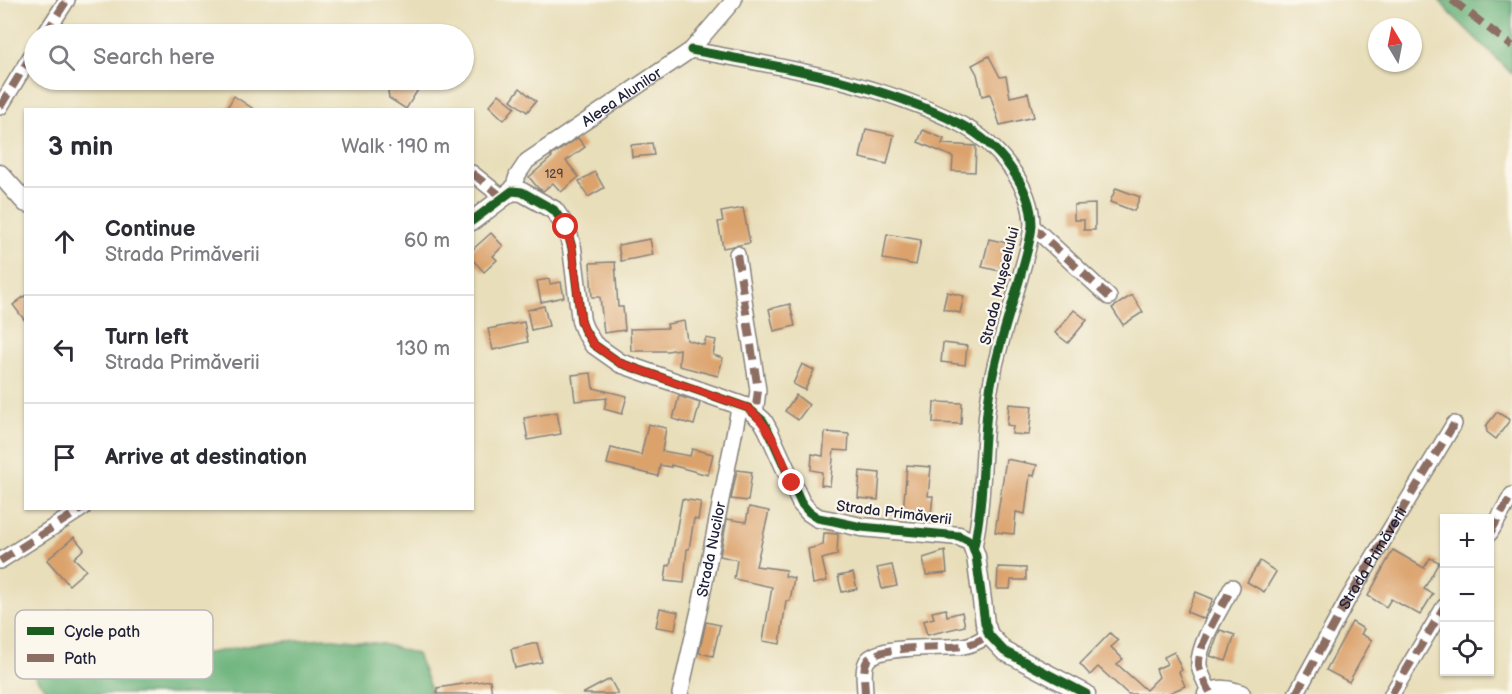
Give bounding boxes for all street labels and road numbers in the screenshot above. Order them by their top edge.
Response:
street label: Aleea Alunilor [578,63,666,131]
street label: Strada Mușcelului [976,225,1024,347]
street label: Strada Primăverii [835,496,953,530]
street label: Strada Nucilor [692,499,730,599]
street label: Strada Primăverii [1335,504,1411,613]

